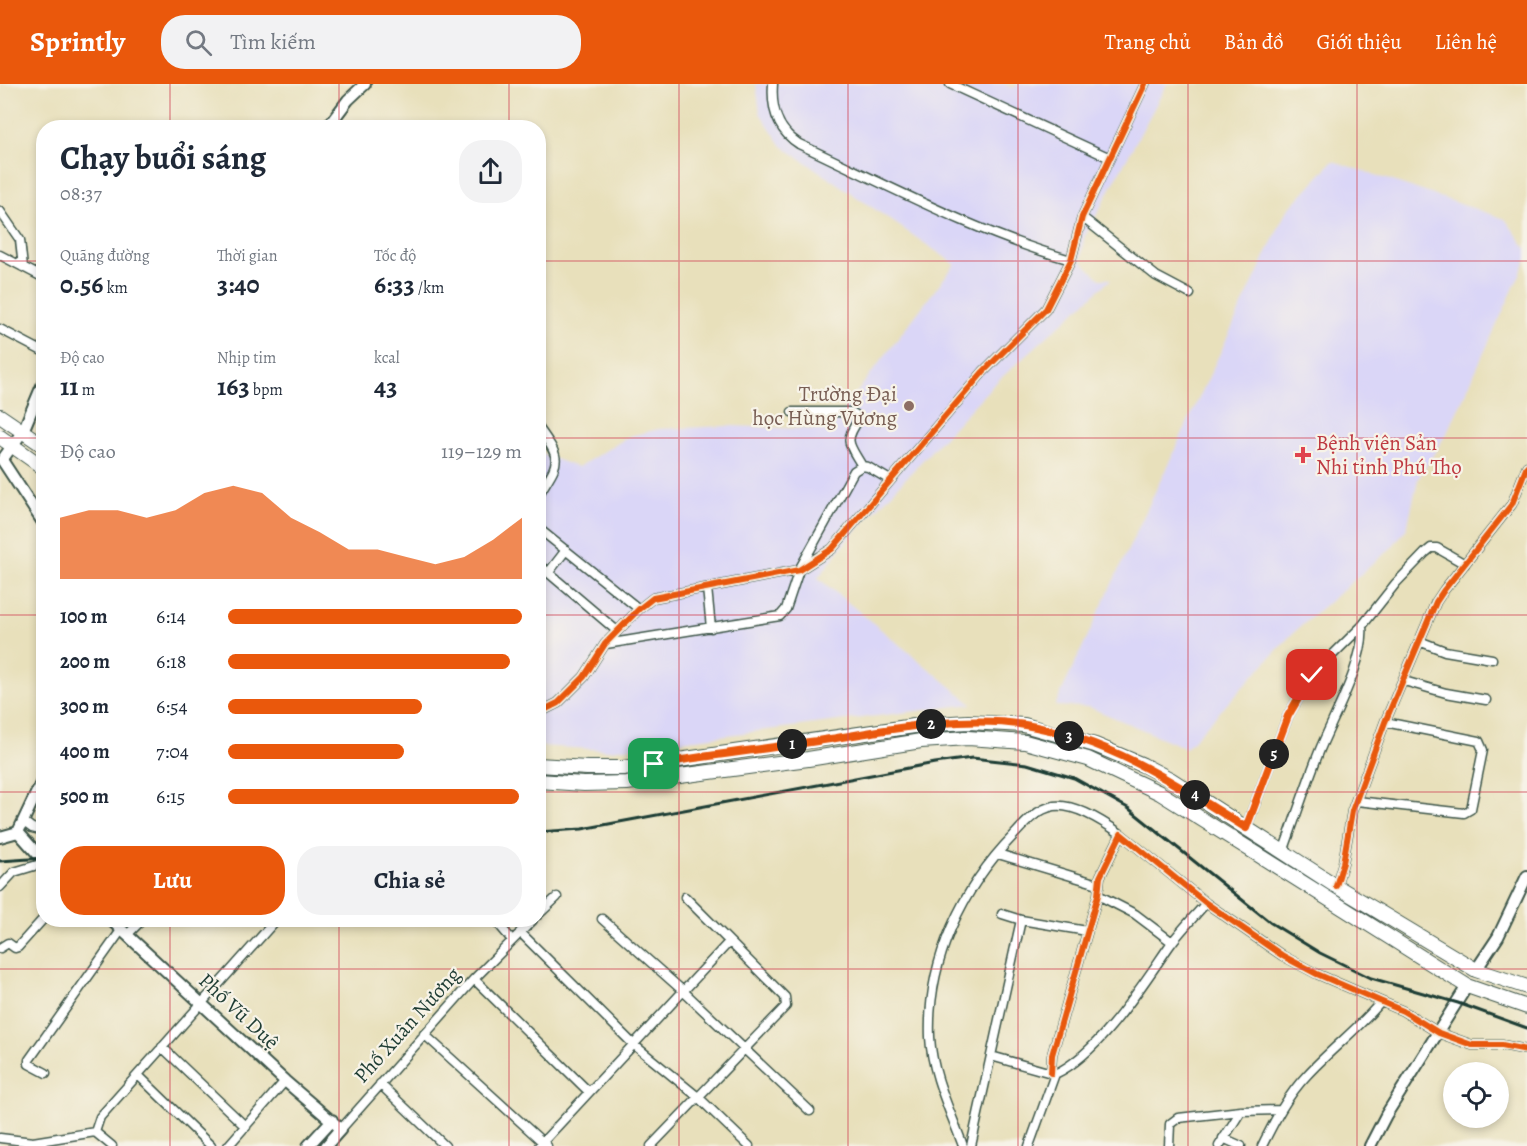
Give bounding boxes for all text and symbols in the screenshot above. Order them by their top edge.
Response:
search box [161,15,581,69]
text: Sprintly [30,23,125,61]
icon: search [182,26,215,59]
text: Tìm kiếm [230,27,316,57]
text: Trang chủ [1105,28,1191,56]
text: Bản đồ [1224,28,1283,56]
text: Giới thiệu [1316,28,1402,56]
text: Liên hệ [1435,28,1497,56]
text: Chạy buổi sáng [60,135,266,180]
button: share [459,140,522,203]
text: 08:37 [60,180,102,207]
text: Quãng đường [60,245,150,267]
text: Thời gian [217,245,278,267]
text: Tốc độ [374,245,416,267]
text: 0.56 [60,267,103,302]
text: 3:40 [217,267,260,302]
text: 6:33 [374,267,415,302]
text: km [103,277,128,299]
text: /km [415,277,444,299]
text: Độ cao [60,347,105,369]
text: Nhịp tim [217,347,276,369]
text: kcal [374,347,400,369]
text: 11 [60,369,79,404]
text: 163 [217,369,250,404]
text: 43 [374,369,397,404]
text: m [79,379,95,401]
text: bpm [250,379,283,401]
place label: Trường Đại học Hùng Vương [752,380,897,432]
marker: Trường Đại học Hùng Vương [902,399,916,413]
place label: Bệnh viện Sản Nhi tỉnh Phú Thọ [1316,429,1462,481]
text: Độ cao [60,438,116,465]
text: 119–129 m [441,438,522,465]
marker: Bệnh viện Sản Nhi tỉnh Phú Thọ [1294,446,1312,464]
text: 100 m [60,603,108,630]
text: 6:14 [156,603,186,630]
text: 200 m [60,648,110,675]
text: 6:18 [156,648,187,675]
pin [1286,649,1337,700]
icon: check [1295,658,1328,691]
text: 300 m [60,693,109,720]
text: 6:54 [156,693,188,720]
pin: 2 [916,709,946,739]
text: 2 [927,713,935,735]
pin: 3 [1054,721,1084,751]
text: 3 [1066,725,1072,747]
pin: 1 [777,729,807,759]
text: 1 [789,733,795,755]
text: 400 m [60,738,110,765]
text: 7:04 [156,738,189,765]
pin [628,738,679,789]
pin: 5 [1259,739,1289,769]
text: 5 [1271,743,1277,765]
icon: arrive [637,747,670,780]
pin: 4 [1180,780,1210,810]
text: 500 m [60,783,109,810]
text: 6:15 [156,783,185,810]
text: 4 [1191,784,1199,806]
button: Lưu [60,846,285,915]
button: Chia sẻ [297,846,522,915]
street label: Phố Xuân Nương [347,961,467,1089]
street label: Phố Vũ Duệ [193,967,285,1055]
map controls [1443,1062,1509,1128]
button: locate [1443,1062,1509,1128]

